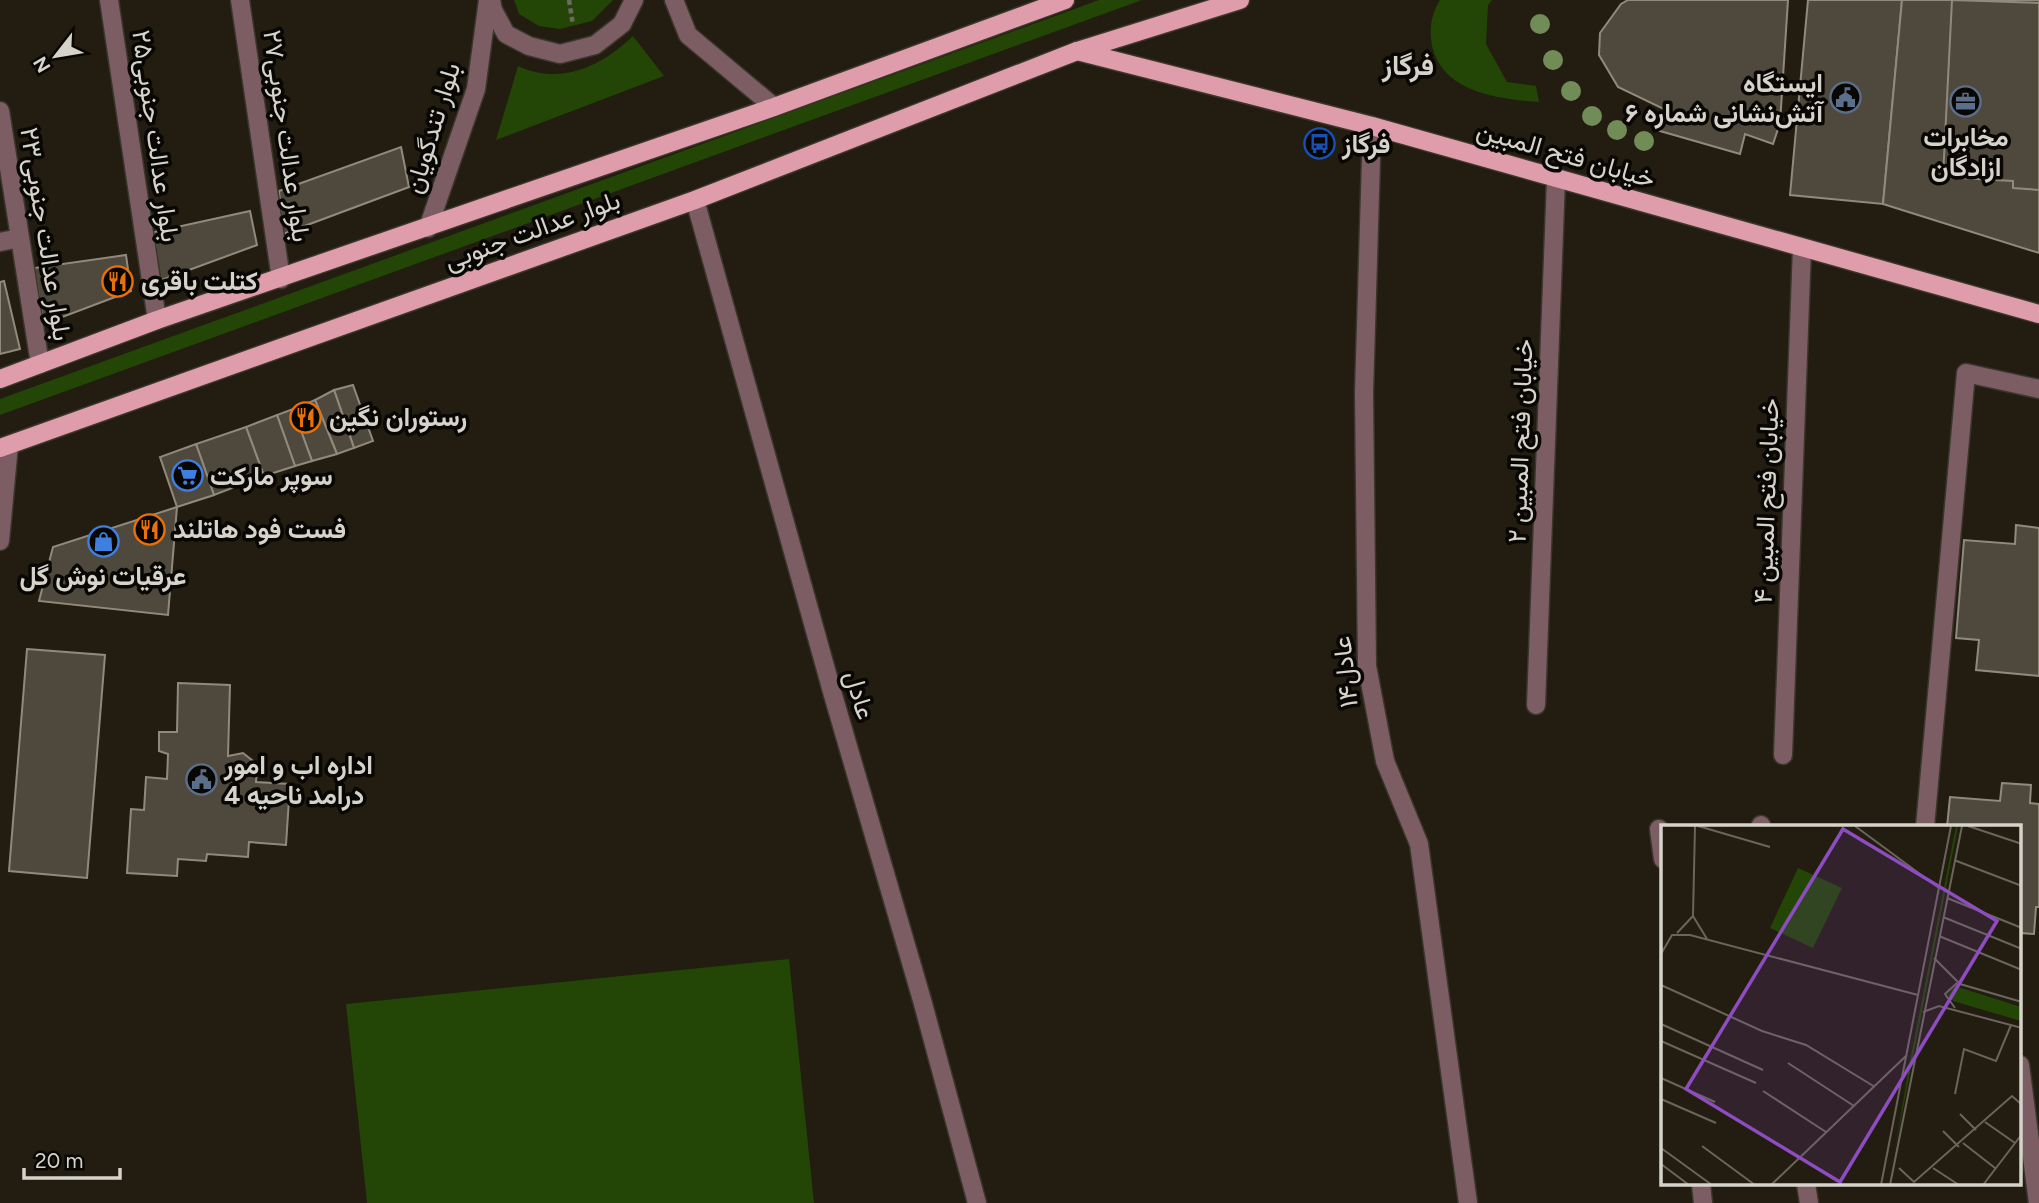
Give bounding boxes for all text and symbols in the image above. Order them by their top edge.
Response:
north arrow [21,21,91,91]
street label: بلوار عدالت جنوبی۲۵ [125,28,187,244]
street label: بلوار عدالت جنوبی۲۷ [256,28,318,244]
district label: فرگاز [1381,48,1434,83]
text: N [28,52,55,77]
street label: بلوار تندگویان [397,59,467,197]
place label: ایستگاه آتش‌نشانی شماره ۶ [1625,67,1825,129]
public building icon: ایستگاه آتش‌نشانی شماره ۶ [1829,81,1863,115]
office icon: مخابرات ازادگان [1949,85,1983,119]
street label: خیابان فتح المبین [1473,113,1659,197]
place label: مخابرات ازادگان [1923,121,2009,183]
street label: بلوار عدالت جنوبی۲۳ [13,125,79,343]
bus stop icon: فرگاز [1302,127,1336,161]
place label: فرگاز [1341,128,1390,160]
street label: بلوار عدالت جنوبی [440,183,624,277]
restaurant icon: کتلت باقری [101,264,135,298]
place label: کتلت باقری [141,265,258,297]
street label: خیابان فتح المبین ۲ [1500,338,1542,544]
street label: خیابان فتح المبین ۴ [1746,398,1788,604]
restaurant icon: رستوران نگین [289,400,323,434]
place label: رستوران نگین [329,401,467,433]
supermarket icon: سوپر مارکت [170,459,204,493]
place label: سوپر مارکت [210,460,333,494]
restaurant icon: فست فود هاتلند [133,512,167,546]
place label: فست فود هاتلند [173,513,346,545]
shop icon: عرقیات نوش گل [86,524,120,558]
place label: عرقیات نوش گل [20,560,186,592]
street label: عادل۱۴ [1325,635,1365,709]
street label: عادل [838,667,882,723]
place label: اداره اب و امور درامد ناحیه 4 [223,749,373,811]
public building icon: اداره اب و امور درامد ناحیه 4 [184,763,218,797]
inset map [1661,825,2022,1186]
scale bar [24,1136,121,1180]
text: 20 m [35,1148,83,1173]

